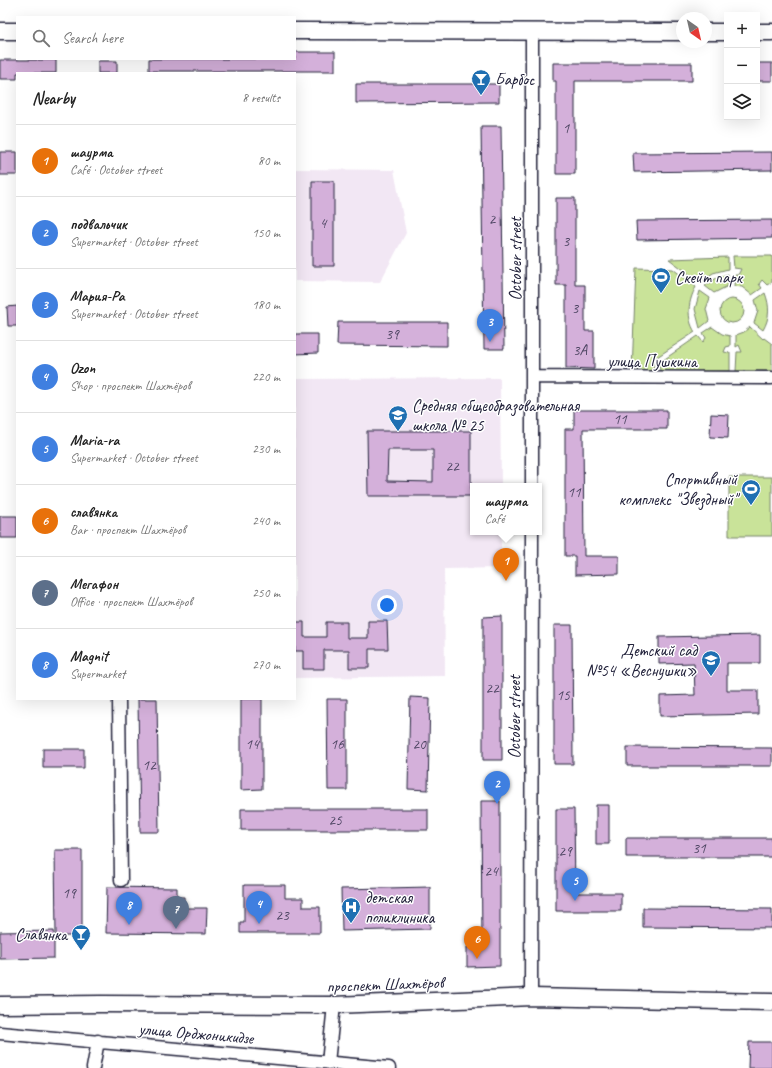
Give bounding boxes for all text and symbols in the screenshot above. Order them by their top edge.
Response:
north arrow [676,12,712,48]
map controls [724,12,760,120]
button: + [724,12,760,48]
search box [16,16,296,60]
icon: search [30,27,52,49]
text: Search here [62,29,123,48]
button: − [724,48,760,84]
bar icon: Барбос [470,68,492,96]
place label: Барбос [495,69,535,90]
button: layers [724,84,760,120]
text: Nearby [32,88,75,109]
text: 8 results [242,90,280,106]
house number: 1 [563,119,571,138]
text: шаурма [70,143,113,162]
text: 1 [42,153,48,169]
text: 80 m [258,153,280,169]
text: Café · October street [70,162,162,178]
house number: 2 [489,210,497,229]
house number: 4 [320,214,328,233]
text: подвальчик [70,215,127,234]
street label: October street [505,215,526,301]
text: 2 [42,225,48,241]
text: 150 m [252,225,280,241]
house number: 3 [563,232,571,251]
text: Supermarket · October street [70,234,198,250]
sports icon: Скейт парк [650,266,672,294]
place label: Скейт парк [675,267,744,288]
text: Мария-Ра [70,287,124,306]
text: 3 [42,297,48,313]
text: 180 m [252,297,280,313]
house number: 3 [572,299,580,318]
text: Supermarket · October street [70,306,198,322]
pin: 3 [477,309,503,342]
house number: 39 [385,325,400,344]
house number: 3А [573,341,589,360]
street label: улица Пушкина [606,351,699,372]
text: Ozon [70,359,95,378]
text: 4 [42,369,48,385]
text: 220 m [252,369,280,385]
text: Shop · проспект Шахтёров [70,378,190,394]
place label: Средняя общеобразовательная школа № 25 [412,395,580,436]
school or university icon: Средняя общеобразовательная школа № 25 [387,404,409,432]
house number: 11 [613,410,628,429]
text: Maria-ra [70,431,119,450]
text: 5 [42,441,48,457]
text: 230 m [252,441,280,457]
text: Supermarket · October street [70,450,198,466]
house number: 22 [445,457,460,476]
place label: Спортивный комплекс "Звездный" [619,469,741,511]
sports icon: Спортивный комплекс "Звездный" [740,478,762,506]
popup [470,483,542,535]
house number: 11 [567,483,582,502]
text: шаурма [485,492,527,511]
text: славянка [70,503,117,522]
text: Café [485,511,504,527]
text: 6 [42,513,48,529]
text: 240 m [252,513,280,529]
text: Bar · проспект Шахтёров [70,522,185,538]
pin: 1 [493,548,519,581]
text: Мегафон [70,575,118,594]
text: 7 [42,585,48,601]
text: 250 m [252,585,280,601]
text: Office · проспект Шахтёров [70,594,192,610]
your location [377,595,397,615]
place label: Детский сад №54 «Веснушки» [586,640,699,681]
text: Magnit [70,647,108,666]
school or university icon: Детский сад №54 «Веснушки» [700,649,722,677]
text: 8 [42,657,48,673]
text: 270 m [252,657,280,673]
text: Supermarket [70,666,125,682]
street label: October street [504,673,525,759]
house number: 22 [485,679,500,698]
house number: 15 [556,686,571,705]
house number: 14 [245,735,260,754]
house number: 16 [330,735,345,754]
house number: 20 [412,735,427,754]
house number: 12 [142,756,157,775]
pin: 2 [484,771,510,804]
house number: 25 [328,811,343,830]
house number: 31 [692,839,707,858]
house number: 29 [558,842,573,861]
house number: 24 [484,862,499,881]
pin: 5 [562,868,588,901]
house number: 19 [62,884,77,903]
place label: детская поликлиника [365,887,435,928]
pin: 4 [246,891,272,924]
pin: 8 [116,892,142,925]
pin: 7 [163,896,189,929]
hospital icon: детская поликлиника [340,896,362,924]
house number: 23 [275,906,290,925]
bar icon: Славянка [70,923,92,951]
place label: Славянка [15,924,69,945]
pin: 6 [464,926,490,959]
street label: проспект Шахтёров [326,972,447,997]
street label: улица Орджоникидзе [137,1018,256,1049]

